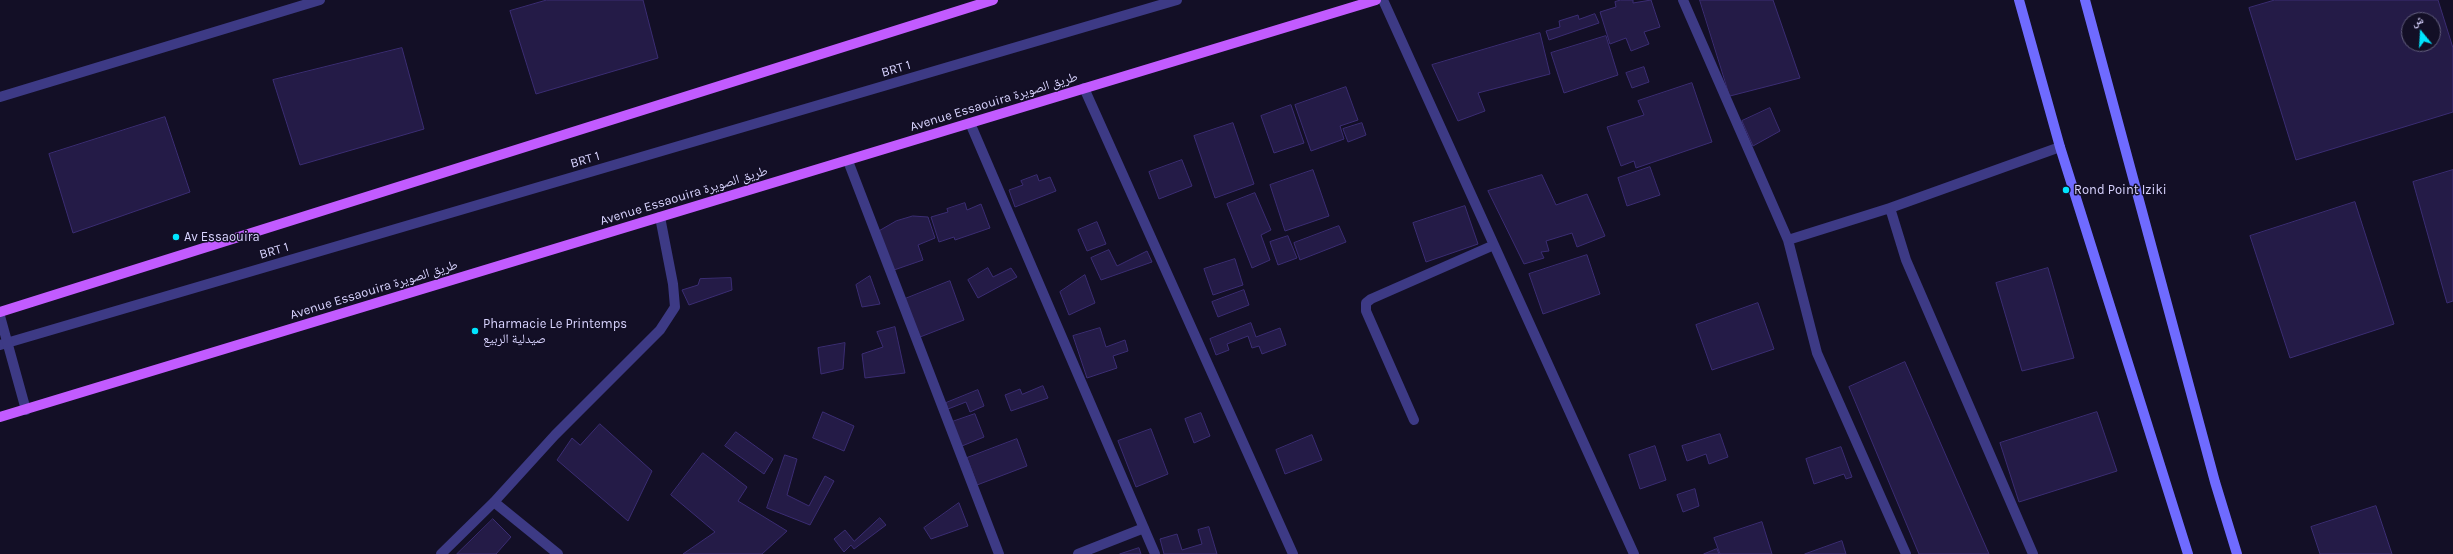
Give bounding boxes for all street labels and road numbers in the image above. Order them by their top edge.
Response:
street label: BRT 1 [879,57,913,81]
street label: Avenue Essaouira طريق الصويرة [908,69,1080,135]
street label: BRT 1 [568,148,602,172]
street label: Avenue Essaouira طريق الصويرة [598,163,770,229]
street label: BRT 1 [257,239,291,263]
street label: Avenue Essaouira طريق الصويرة [288,257,460,323]

